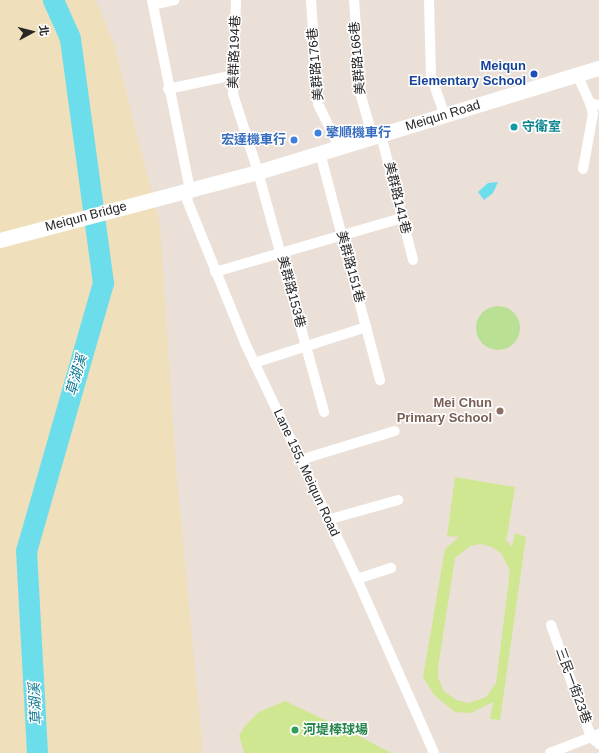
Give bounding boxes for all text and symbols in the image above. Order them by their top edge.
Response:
north arrow [12,12,52,52]
street label: 美群路194巷 [226,15,244,89]
street label: 美群路166巷 [347,21,369,95]
text: 北 [37,24,51,37]
street label: 美群路176巷 [305,27,327,101]
place label: Meiqun Elementary School [409,59,526,90]
marker: Meiqun Elementary School [529,69,539,79]
street label: Meiqun Road [404,97,482,135]
place label: 守衛室 [522,119,561,135]
marker: 守衛室 [509,122,519,132]
place label: 擎順機車行 [326,125,391,141]
marker: 擎順機車行 [313,128,323,138]
place label: 宏達機車行 [221,132,286,148]
marker: 宏達機車行 [289,135,299,145]
street label: 美群路141巷 [381,160,413,236]
street label: Meiqun Bridge [43,199,129,235]
street label: 美群路151巷 [333,229,367,305]
street label: 美群路153巷 [274,254,308,330]
water label: 草湖溪 [62,352,90,398]
place label: Mei Chun Primary School [397,396,492,427]
marker: Mei Chun Primary School [495,406,505,416]
street label: Lane 155, Meiqun Road [270,407,342,539]
street label: 三民一街23巷 [552,646,594,726]
water label: 草湖溪 [26,683,44,725]
place label: 河堤棒球場 [303,722,368,738]
marker: 河堤棒球場 [290,725,300,735]

